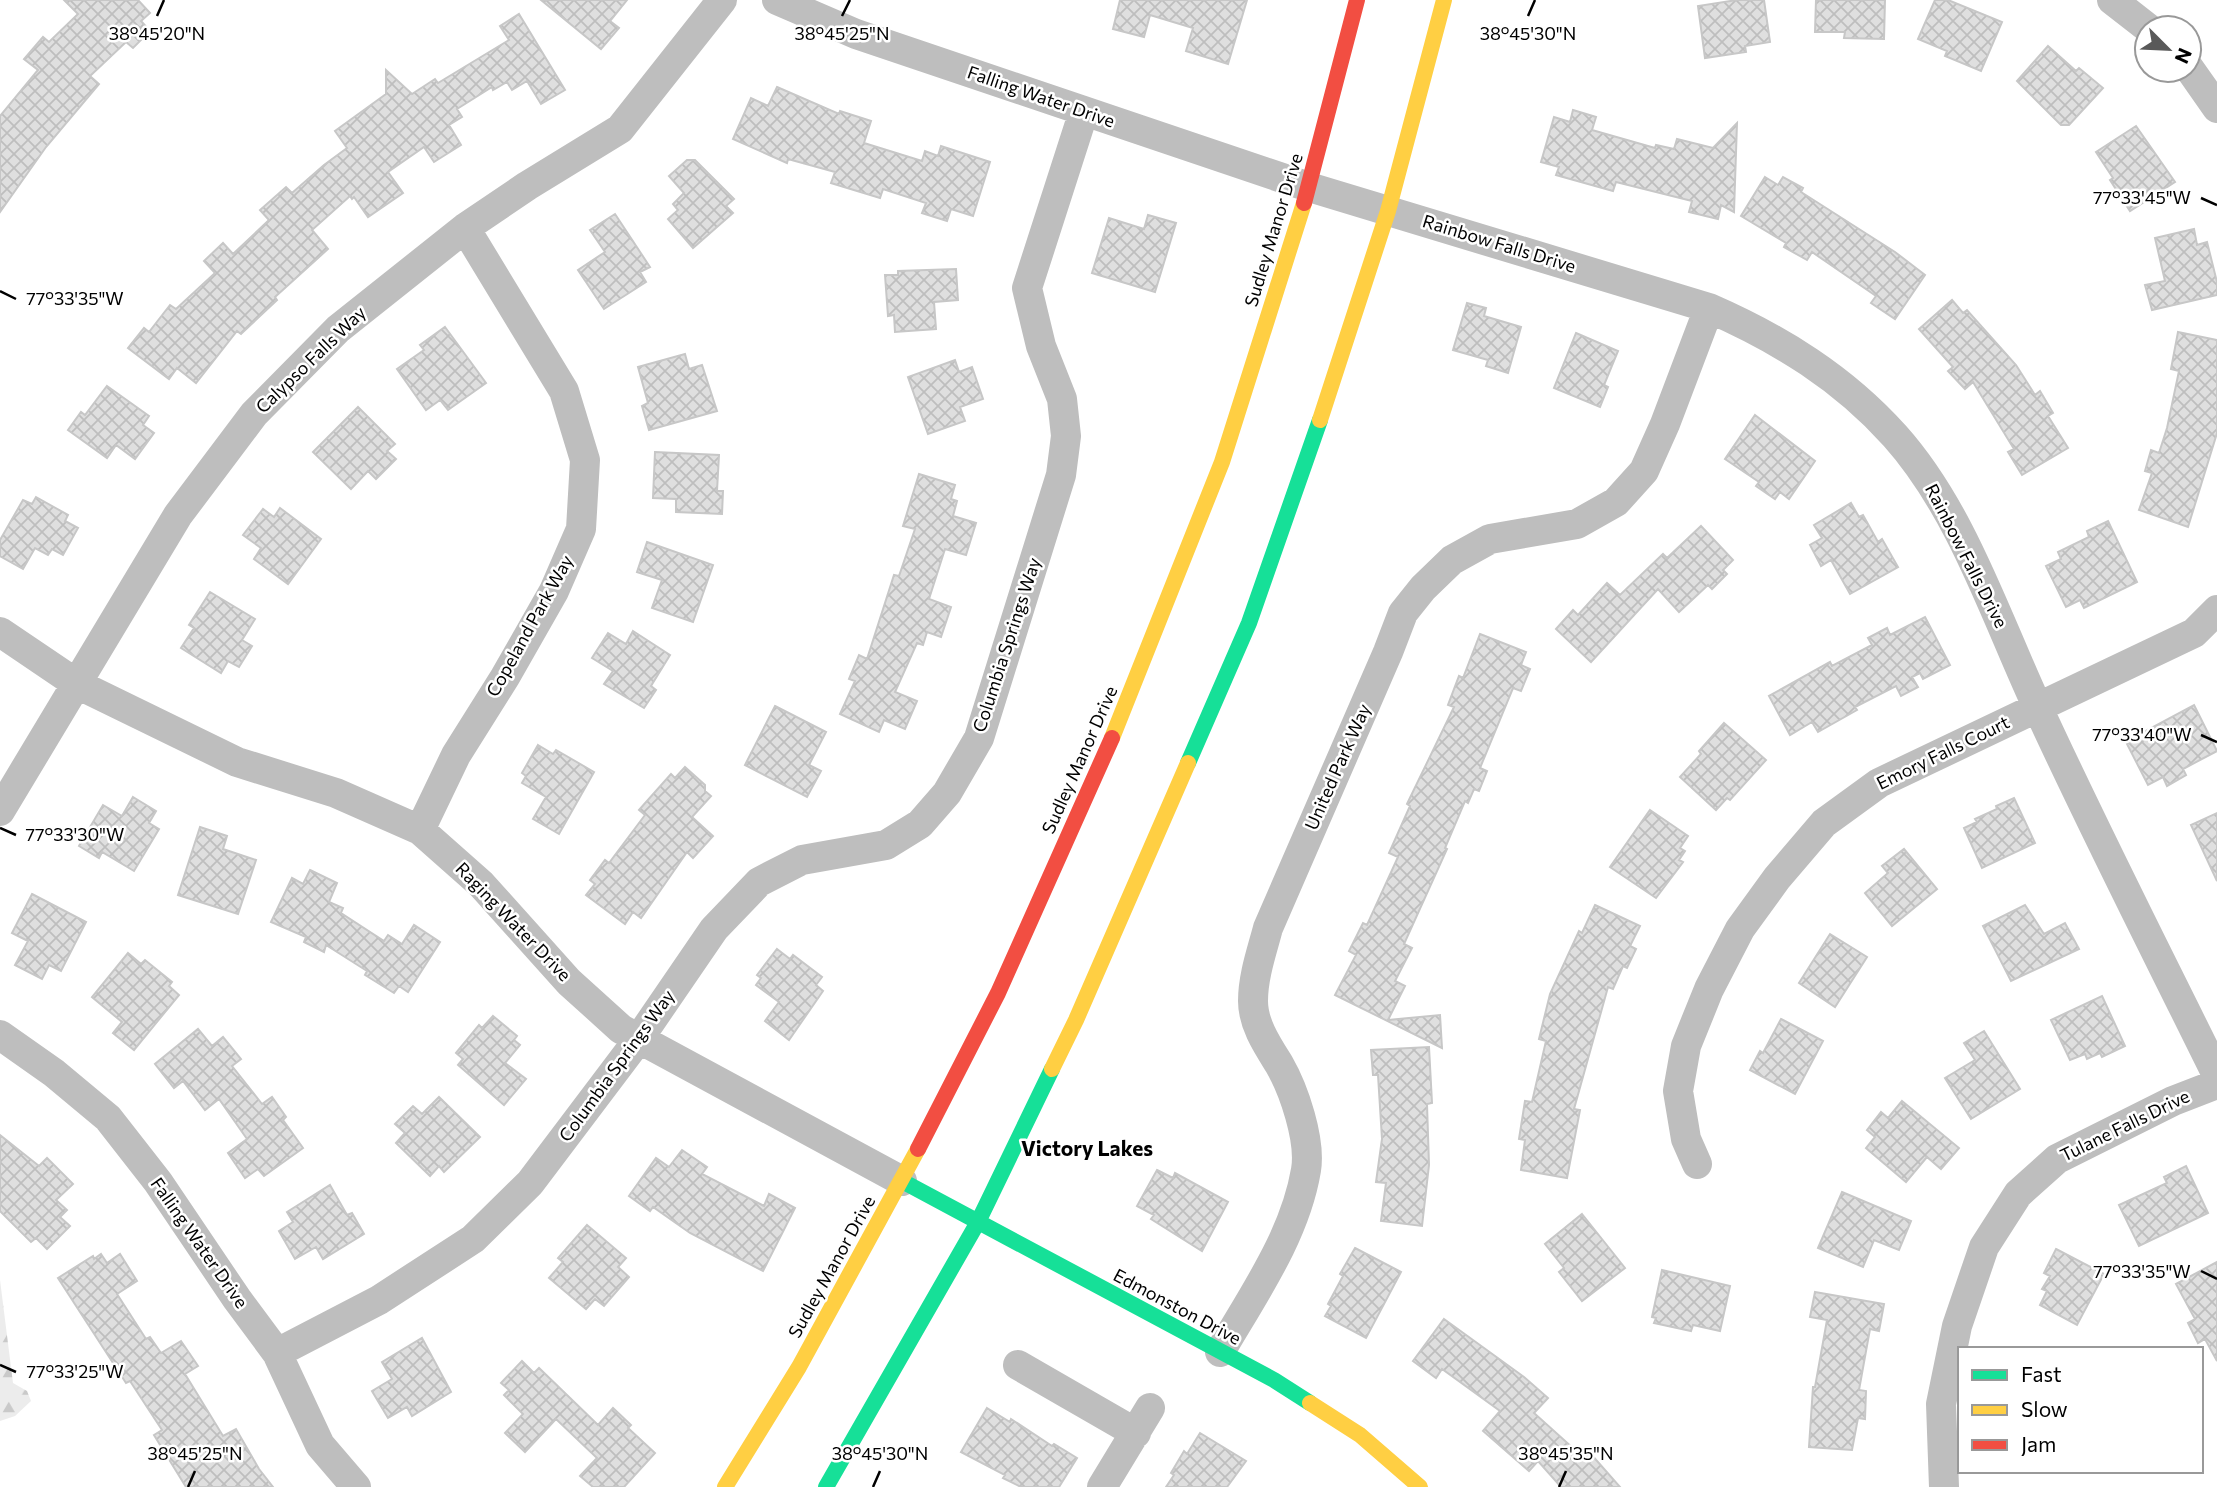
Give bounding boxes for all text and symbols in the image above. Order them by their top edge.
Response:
north arrow [2133,14,2203,84]
text: 38°45'20"N [109,22,205,44]
text: 38°45'25"N [795,22,890,44]
text: 38°45'30"N [1480,22,1576,44]
text: N [2171,45,2197,67]
street label: Falling Water Drive [965,61,1118,132]
street label: Sudley Manor Drive [1239,150,1307,309]
text: 77°33'45"W [2093,186,2191,208]
street label: Rainbow Falls Drive [1420,209,1579,277]
text: 77°33'35"W [26,287,124,309]
street label: Calypso Falls Way [251,301,370,417]
street label: Rainbow Falls Drive [1921,480,2013,631]
street label: Copeland Park Way [481,551,577,700]
street label: Columbia Springs Way [967,555,1045,735]
street label: Sudley Manor Drive [1037,682,1122,837]
street label: United Park Way [1299,700,1375,833]
street label: Emory Falls Court [1873,710,2013,794]
text: 77°33'40"W [2092,723,2192,745]
text: 77°33'30"W [26,823,124,845]
street label: Raging Water Drive [451,857,576,985]
street label: Columbia Springs Way [554,985,679,1146]
street label: Tulane Falls Drive [2056,1084,2193,1166]
district label: Victory Lakes [1021,1135,1153,1160]
street label: Falling Water Drive [147,1173,253,1312]
street label: Sudley Manor Drive [783,1192,879,1342]
text: 77°33'35"W [2093,1260,2191,1282]
street label: Edmonston Drive [1110,1263,1245,1349]
legend [1958,1347,2203,1473]
text: 77°33'25"W [26,1360,124,1382]
text: Fast [2021,1361,2062,1386]
text: Slow [2021,1396,2068,1421]
text: Jam [2021,1431,2056,1456]
text: 38°45'25"N [148,1442,243,1464]
text: 38°45'30"N [832,1442,928,1464]
text: 38°45'35"N [1518,1442,1614,1464]

